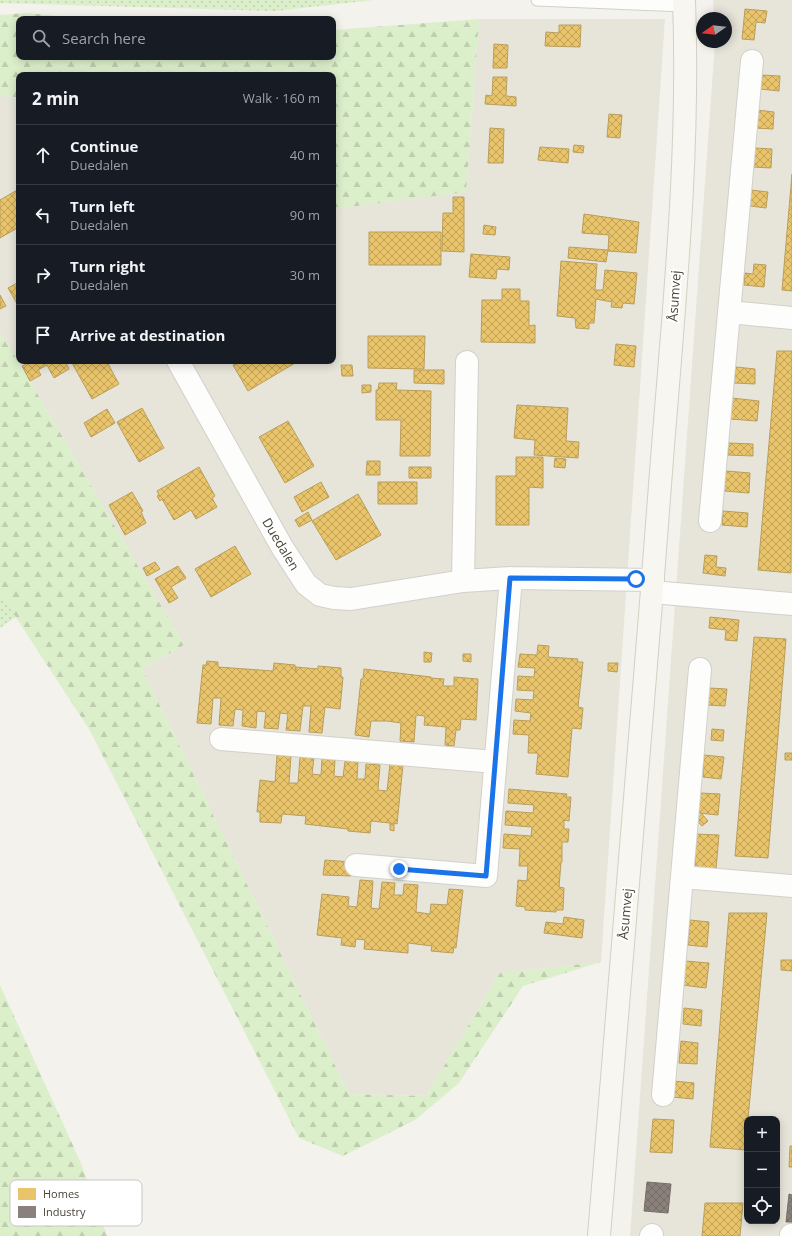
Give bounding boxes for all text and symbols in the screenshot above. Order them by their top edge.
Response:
north arrow [696,12,732,48]
search box [16,16,336,60]
icon: search [30,27,52,49]
text: Search here [62,28,146,48]
text: 2 min [32,87,79,110]
text: Walk · 160 m [243,89,320,107]
text: Continue [70,136,138,156]
icon: ahead [32,144,54,166]
text: 40 m [290,146,320,164]
text: Duedalen [70,156,128,174]
text: Turn left [70,196,135,216]
icon: left [32,204,54,226]
text: 90 m [290,206,320,224]
text: Duedalen [70,216,128,234]
text: Turn right [70,256,145,276]
icon: right [32,264,54,286]
text: 30 m [290,266,320,284]
street label: Åsumvej [663,270,685,322]
text: Duedalen [70,276,128,294]
icon: arrive [32,324,54,346]
text: Arrive at destination [70,325,225,345]
street label: Duedalen [258,514,304,574]
route start [627,570,645,588]
route end [390,860,408,878]
street label: Åsumvej [614,888,636,940]
map controls [744,1116,780,1224]
button: + [744,1116,780,1152]
button: − [744,1152,780,1188]
legend [10,1180,142,1226]
text: Homes [43,1186,79,1201]
button: locate [744,1188,780,1224]
text: Industry [43,1204,86,1219]

